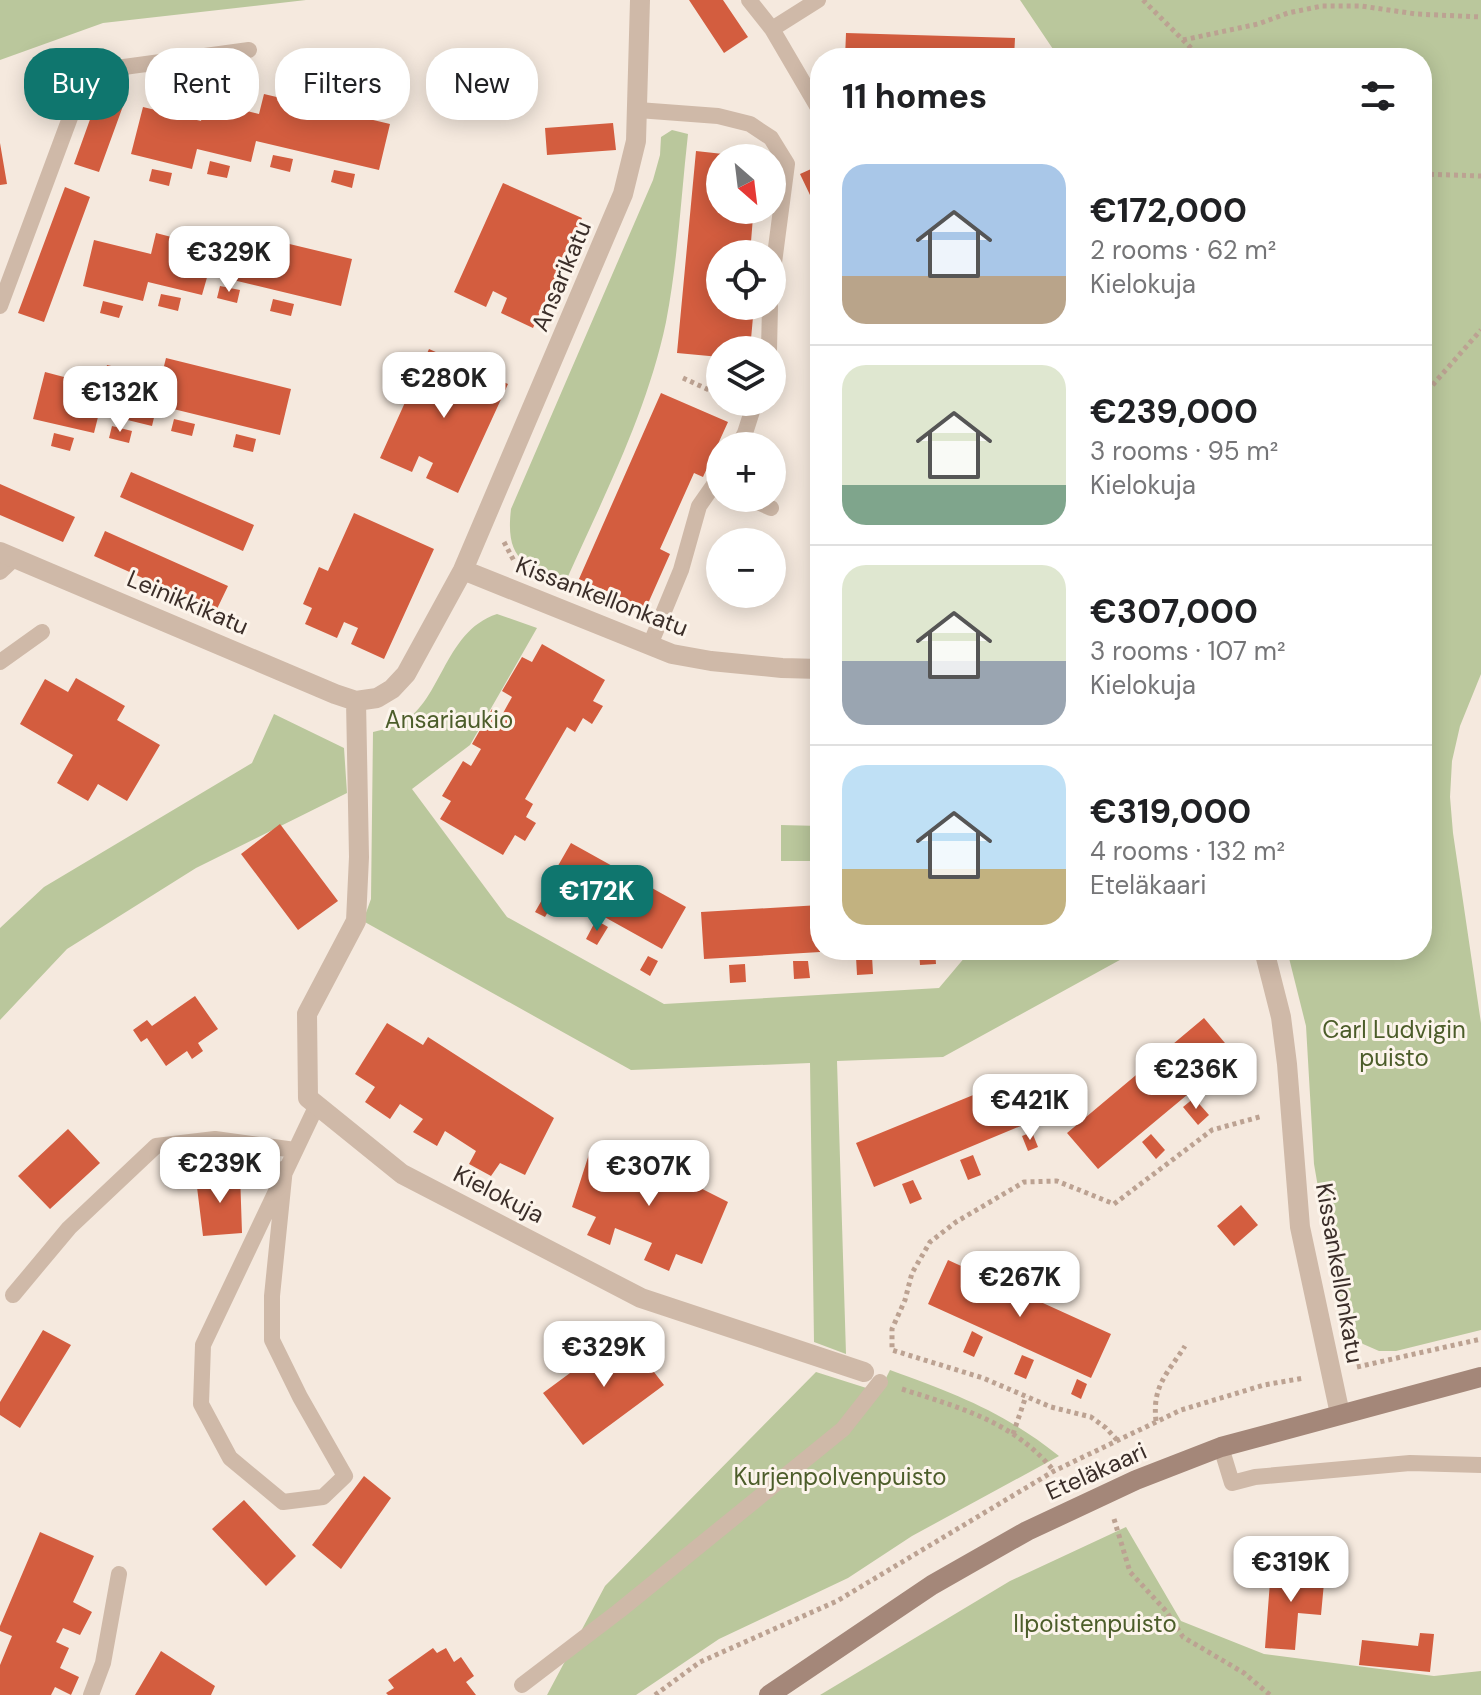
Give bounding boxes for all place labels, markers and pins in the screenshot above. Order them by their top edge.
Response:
pin: €329K [173,226,285,294]
pin: €280K [388,352,500,420]
pin: €132K [64,366,176,434]
pin: €172K [541,865,653,933]
pin: €236K [1140,1043,1252,1111]
pin: €421K [974,1074,1086,1142]
pin: €239K [164,1137,276,1205]
pin: €307K [593,1140,705,1208]
pin: €267K [964,1251,1076,1319]
pin: €329K [548,1321,660,1389]
pin: €319K [1235,1536,1347,1604]

